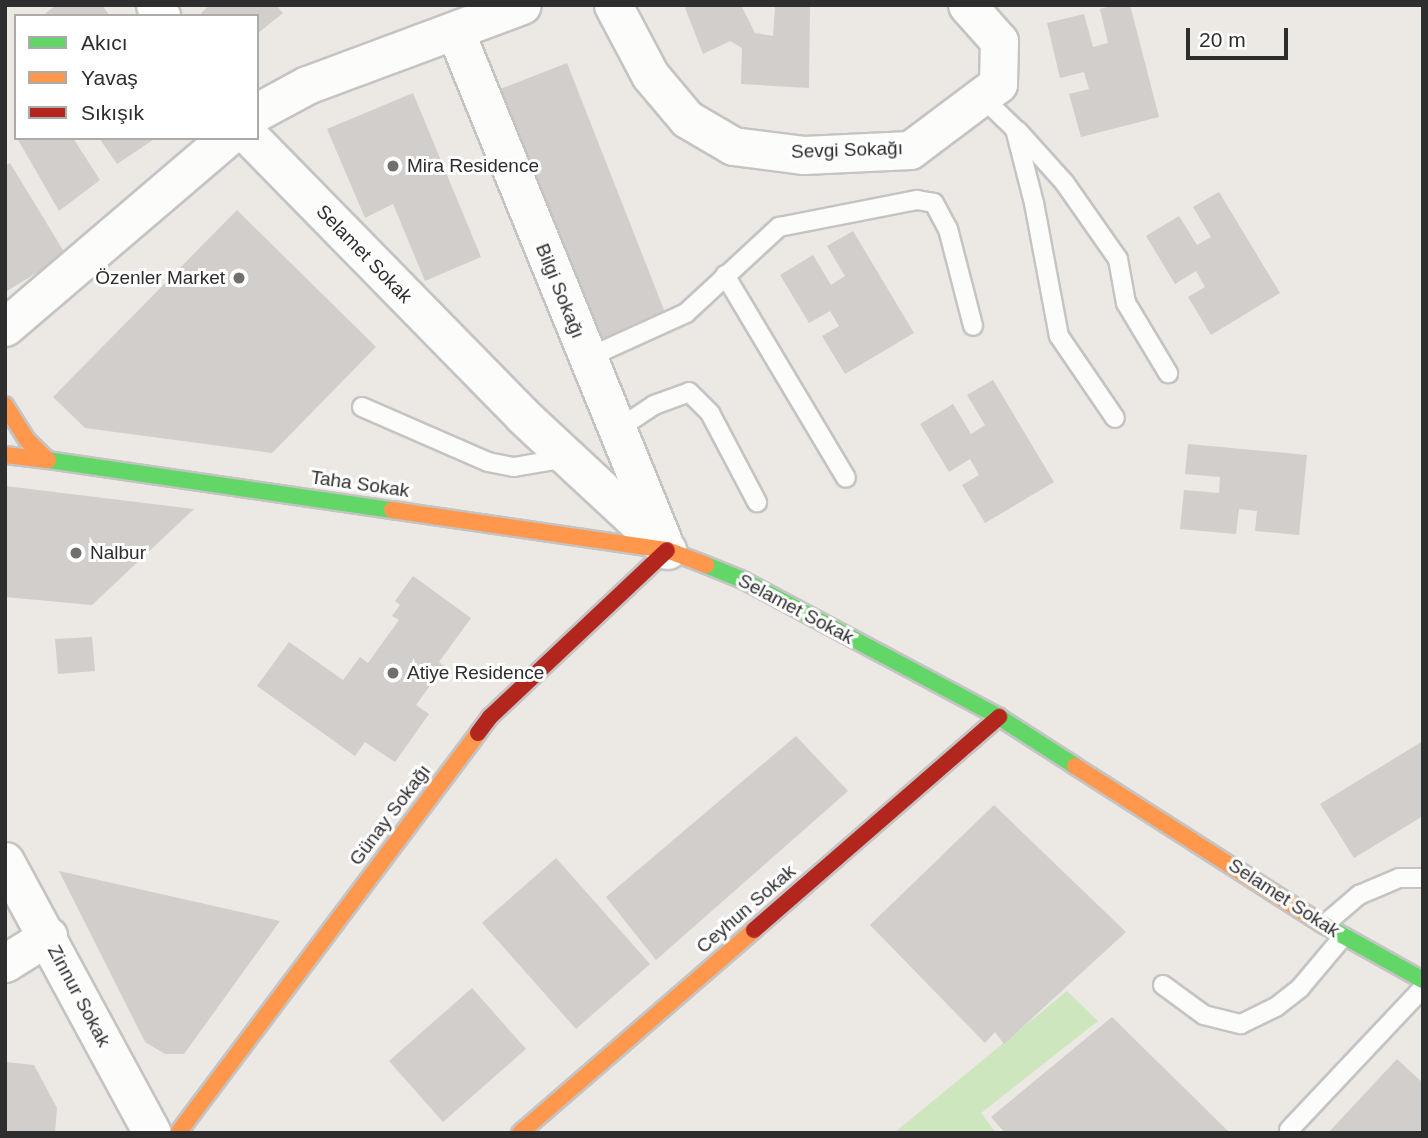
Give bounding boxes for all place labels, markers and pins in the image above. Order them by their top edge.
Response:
place label: Mira Residence [407,155,539,177]
marker: Mira Residence [385,158,401,174]
place label: Özenler Market [95,267,225,289]
marker: Özenler Market [231,270,247,286]
place label: Nalbur [90,542,146,564]
marker: Nalbur [68,545,84,561]
place label: Atiye Residence [407,662,544,684]
marker: Atiye Residence [385,665,401,681]

